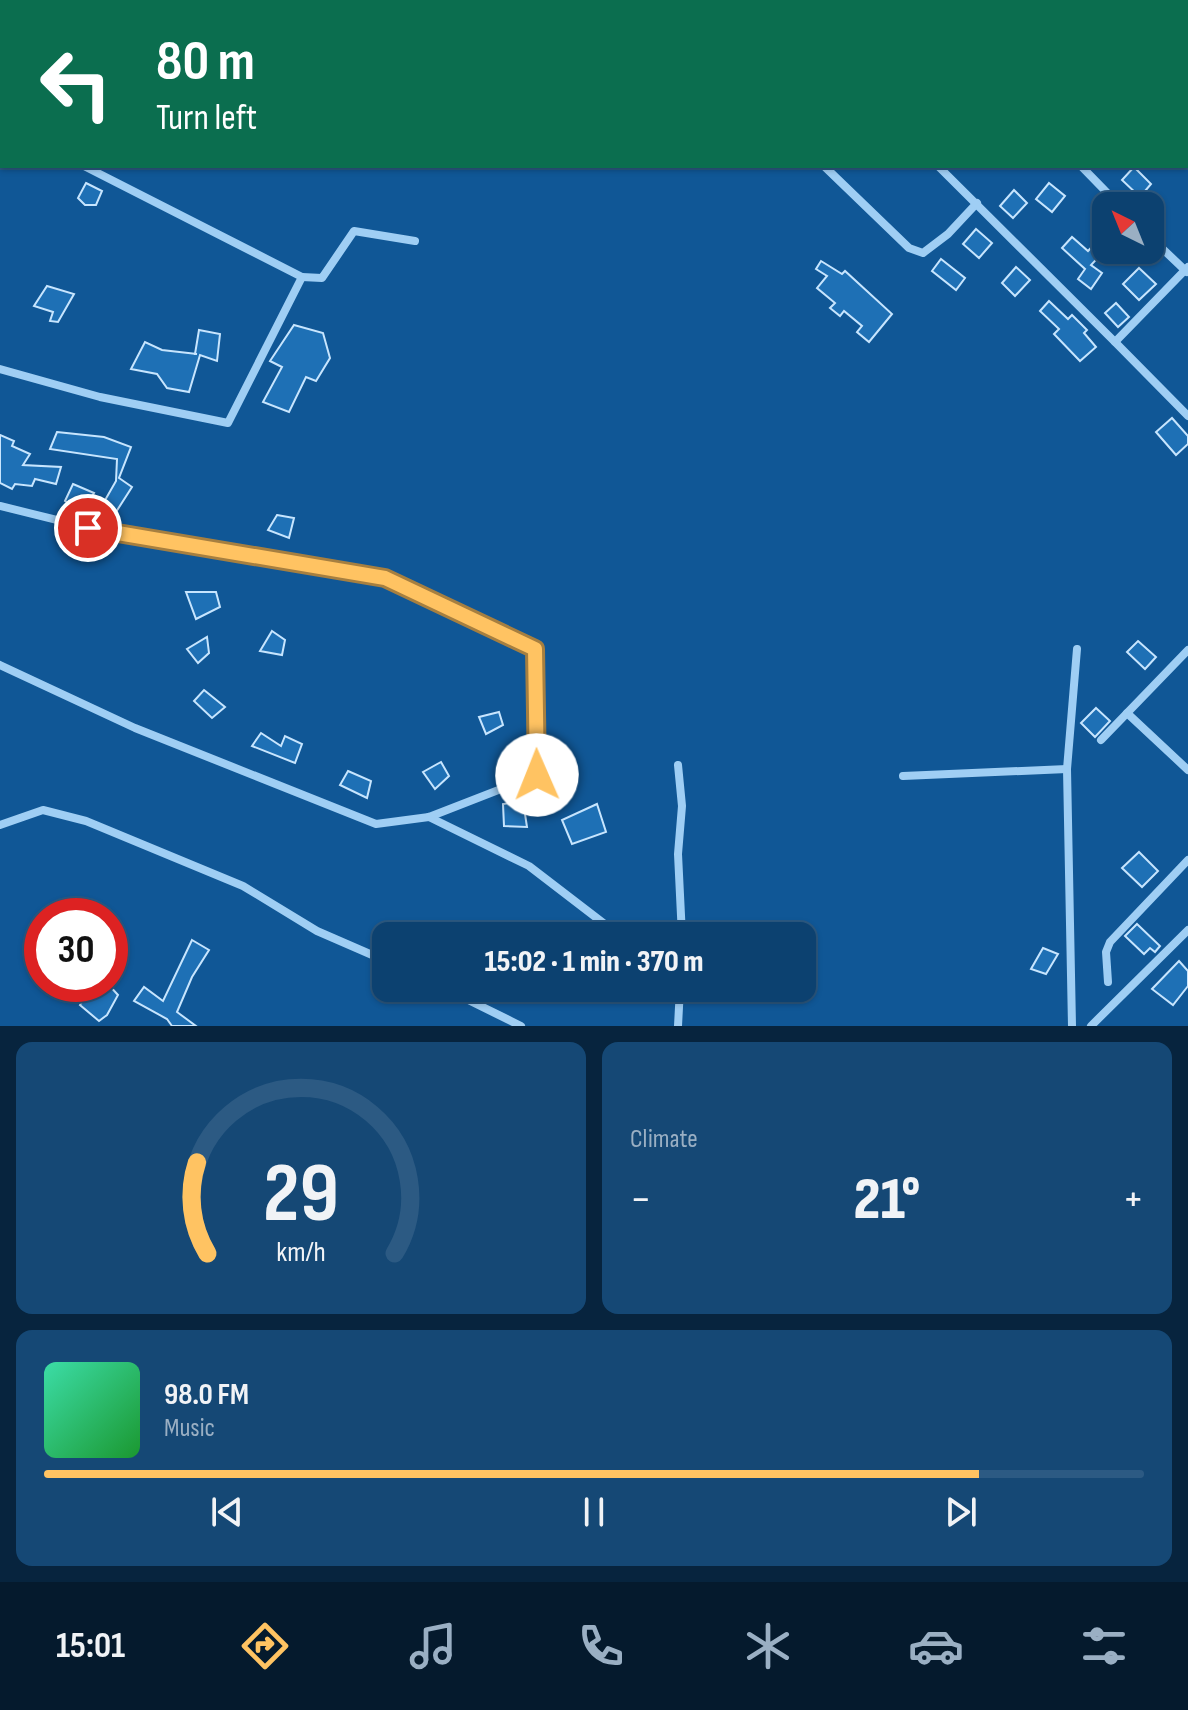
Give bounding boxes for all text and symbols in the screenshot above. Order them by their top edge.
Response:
text: 80 m [156,29,255,96]
icon: left [24,32,128,136]
text: Turn left [156,97,257,140]
north arrow [1092,192,1164,264]
map controls [1092,192,1164,264]
pin [54,494,122,562]
icon: arrive [66,506,110,550]
position arrow [495,733,579,817]
speed limit sign: 30 [24,898,128,1002]
text: 15:02 · 1 min · 370 m [484,944,704,980]
text: Climate [630,1124,698,1155]
text: 29 [263,1145,339,1245]
text: 21° [854,1164,920,1236]
text: − [630,1173,652,1226]
text: + [1122,1173,1144,1226]
text: km/h [276,1235,326,1270]
text: 98.0 FM [164,1377,249,1413]
text: Music [164,1413,215,1444]
icon: previous [205,1490,249,1534]
icon: pause [572,1490,616,1534]
icon: next [939,1490,983,1534]
icon: directions [237,1618,293,1674]
icon: music [405,1618,461,1674]
icon: phone [573,1618,629,1674]
icon: climate [740,1618,796,1674]
icon: car [908,1618,964,1674]
icon: filters [1076,1618,1132,1674]
text: 15:01 [56,1625,125,1668]

